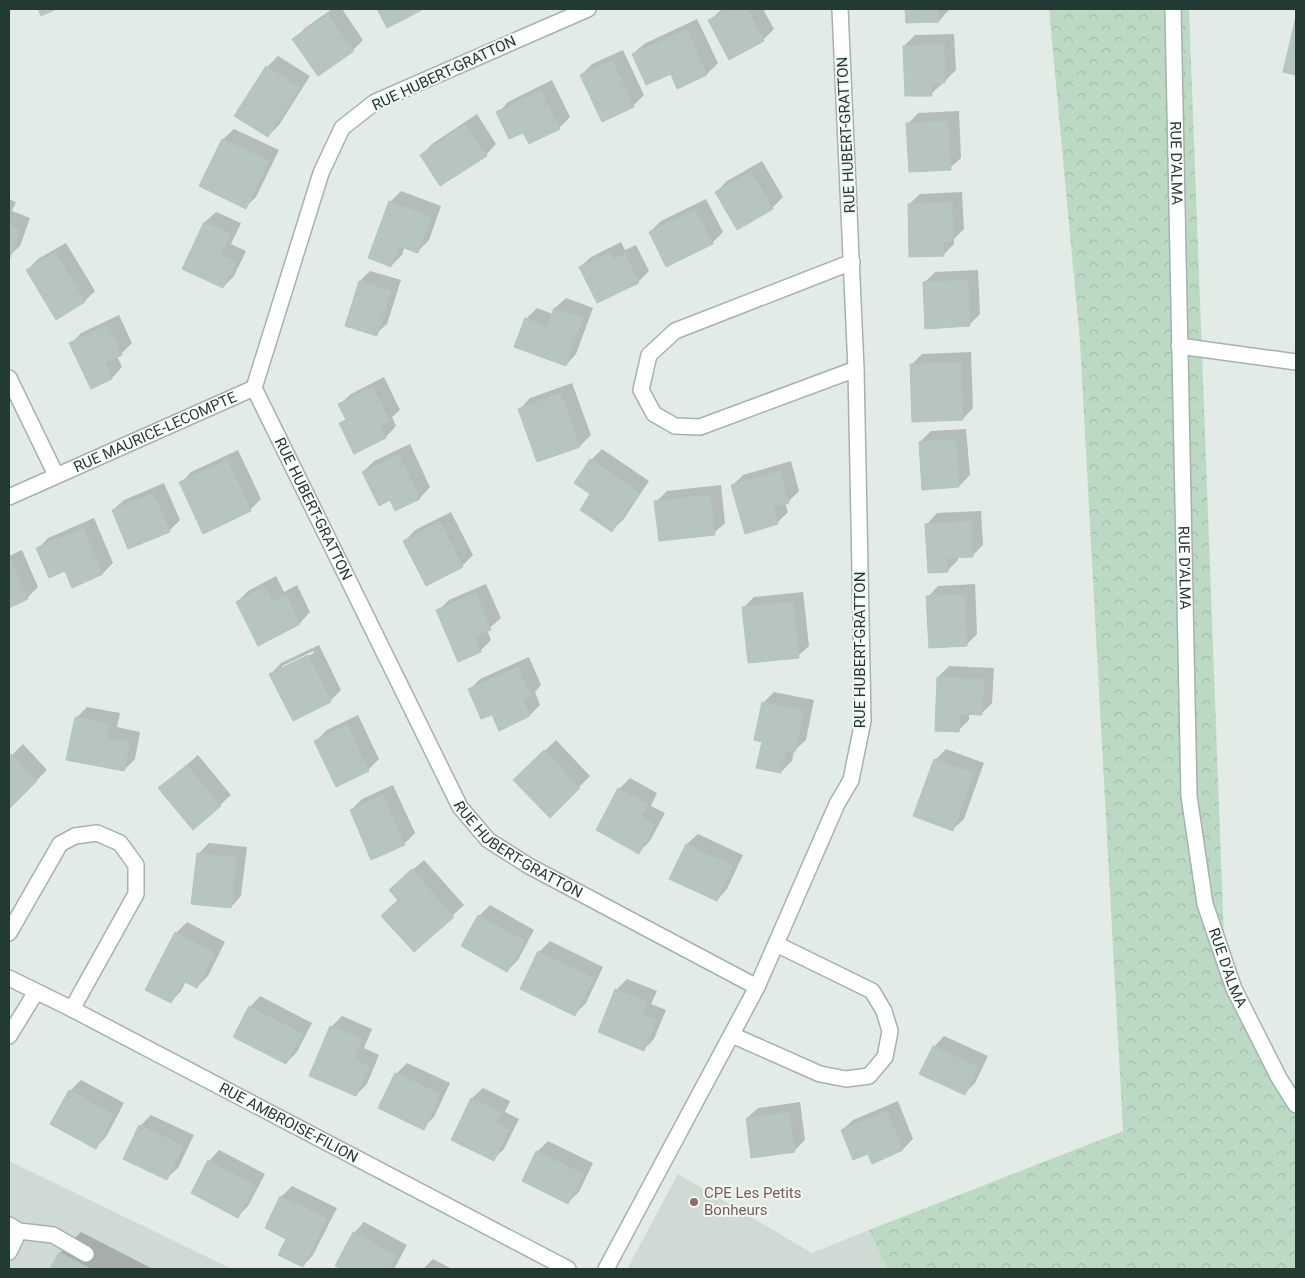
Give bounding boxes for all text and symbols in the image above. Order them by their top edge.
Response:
street label: RUE HUBERT-GRATTON [369,32,519,114]
street label: RUE HUBERT-GRATTON [833,56,859,214]
street label: RUE D'ALMA [1166,121,1186,205]
street label: RUE MAURICE-LECOMPTE [71,388,240,476]
street label: RUE HUBERT-GRATTON [271,435,356,583]
street label: RUE D'ALMA [1175,526,1194,610]
street label: RUE HUBERT-GRATTON [851,572,869,728]
street label: RUE HUBERT-GRATTON [449,798,586,902]
street label: RUE D'ALMA [1205,925,1251,1011]
street label: RUE AMBROISE-FILION [216,1079,361,1166]
place label: CPE Les Petits Bonheurs [704,1184,802,1219]
marker: CPE Les Petits Bonheurs [688,1196,700,1208]

